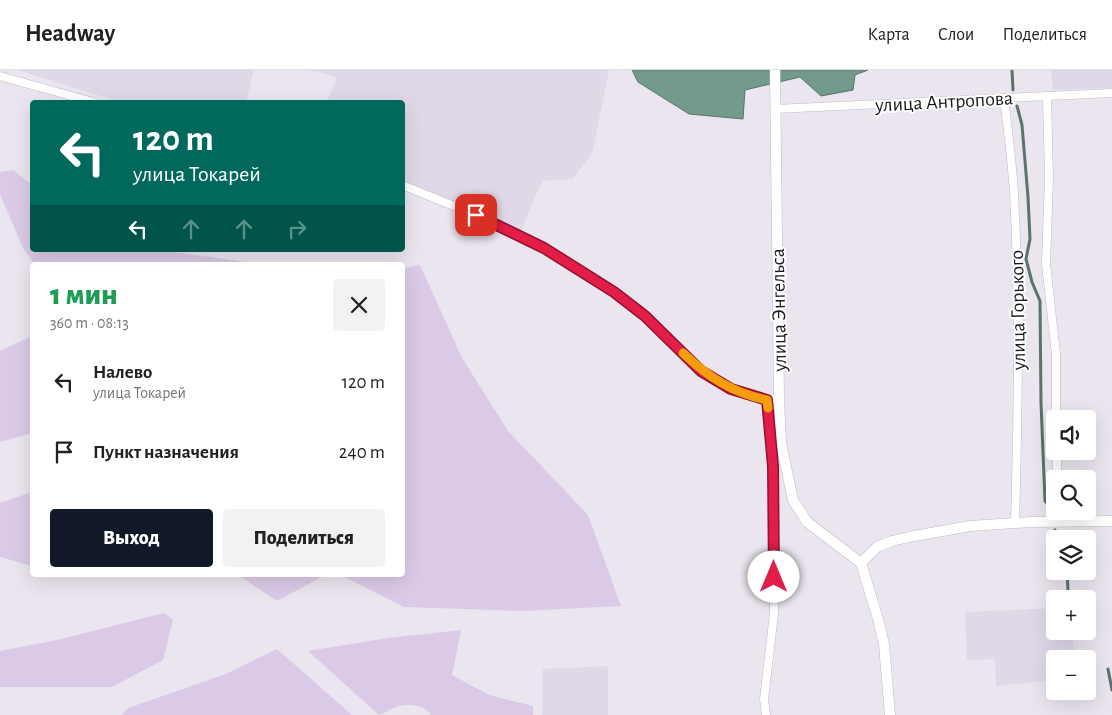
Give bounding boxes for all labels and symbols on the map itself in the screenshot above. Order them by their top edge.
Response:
street label: улица Антропова [874,88,1014,116]
pin [455,194,497,236]
street label: улица Энгельса [768,248,790,373]
street label: улица Горького [1007,250,1029,371]
position arrow [747,550,799,602]

